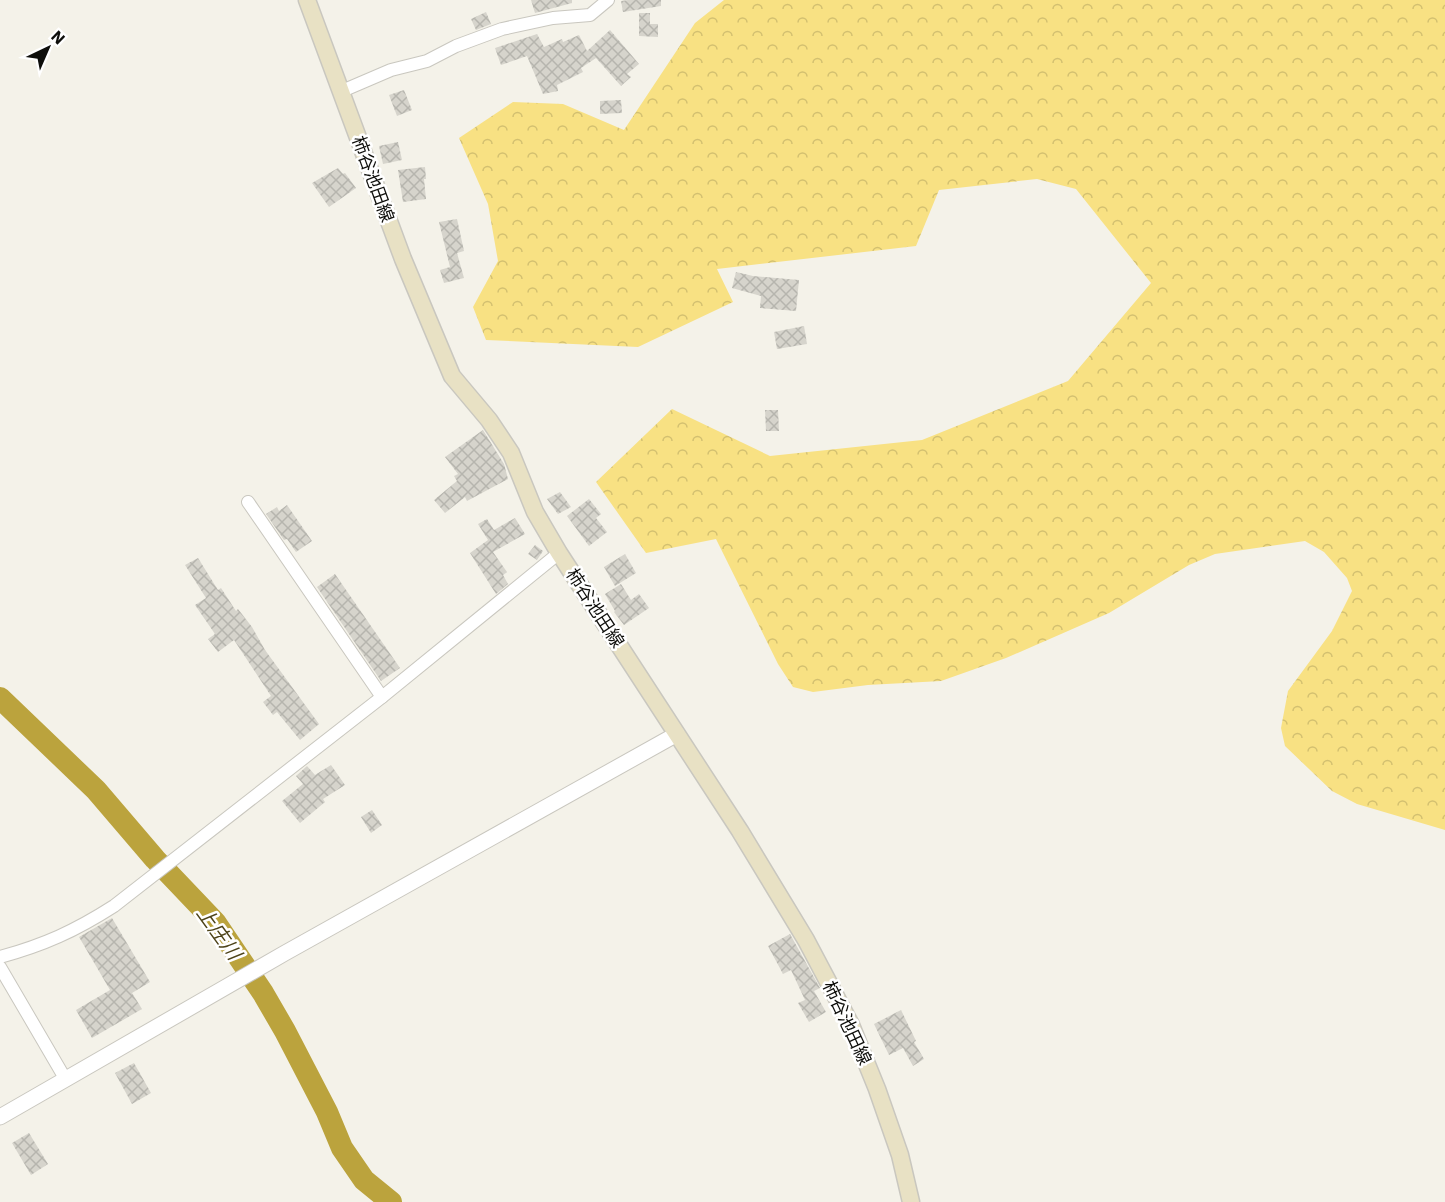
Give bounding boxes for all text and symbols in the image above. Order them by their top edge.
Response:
north arrow [18,18,78,78]
text: N [47,26,70,48]
street label: 柿谷池田線 [347,133,400,225]
street label: 柿谷池田線 [561,564,630,652]
water label: 上庄川 [191,901,249,967]
street label: 柿谷池田線 [818,977,877,1068]

